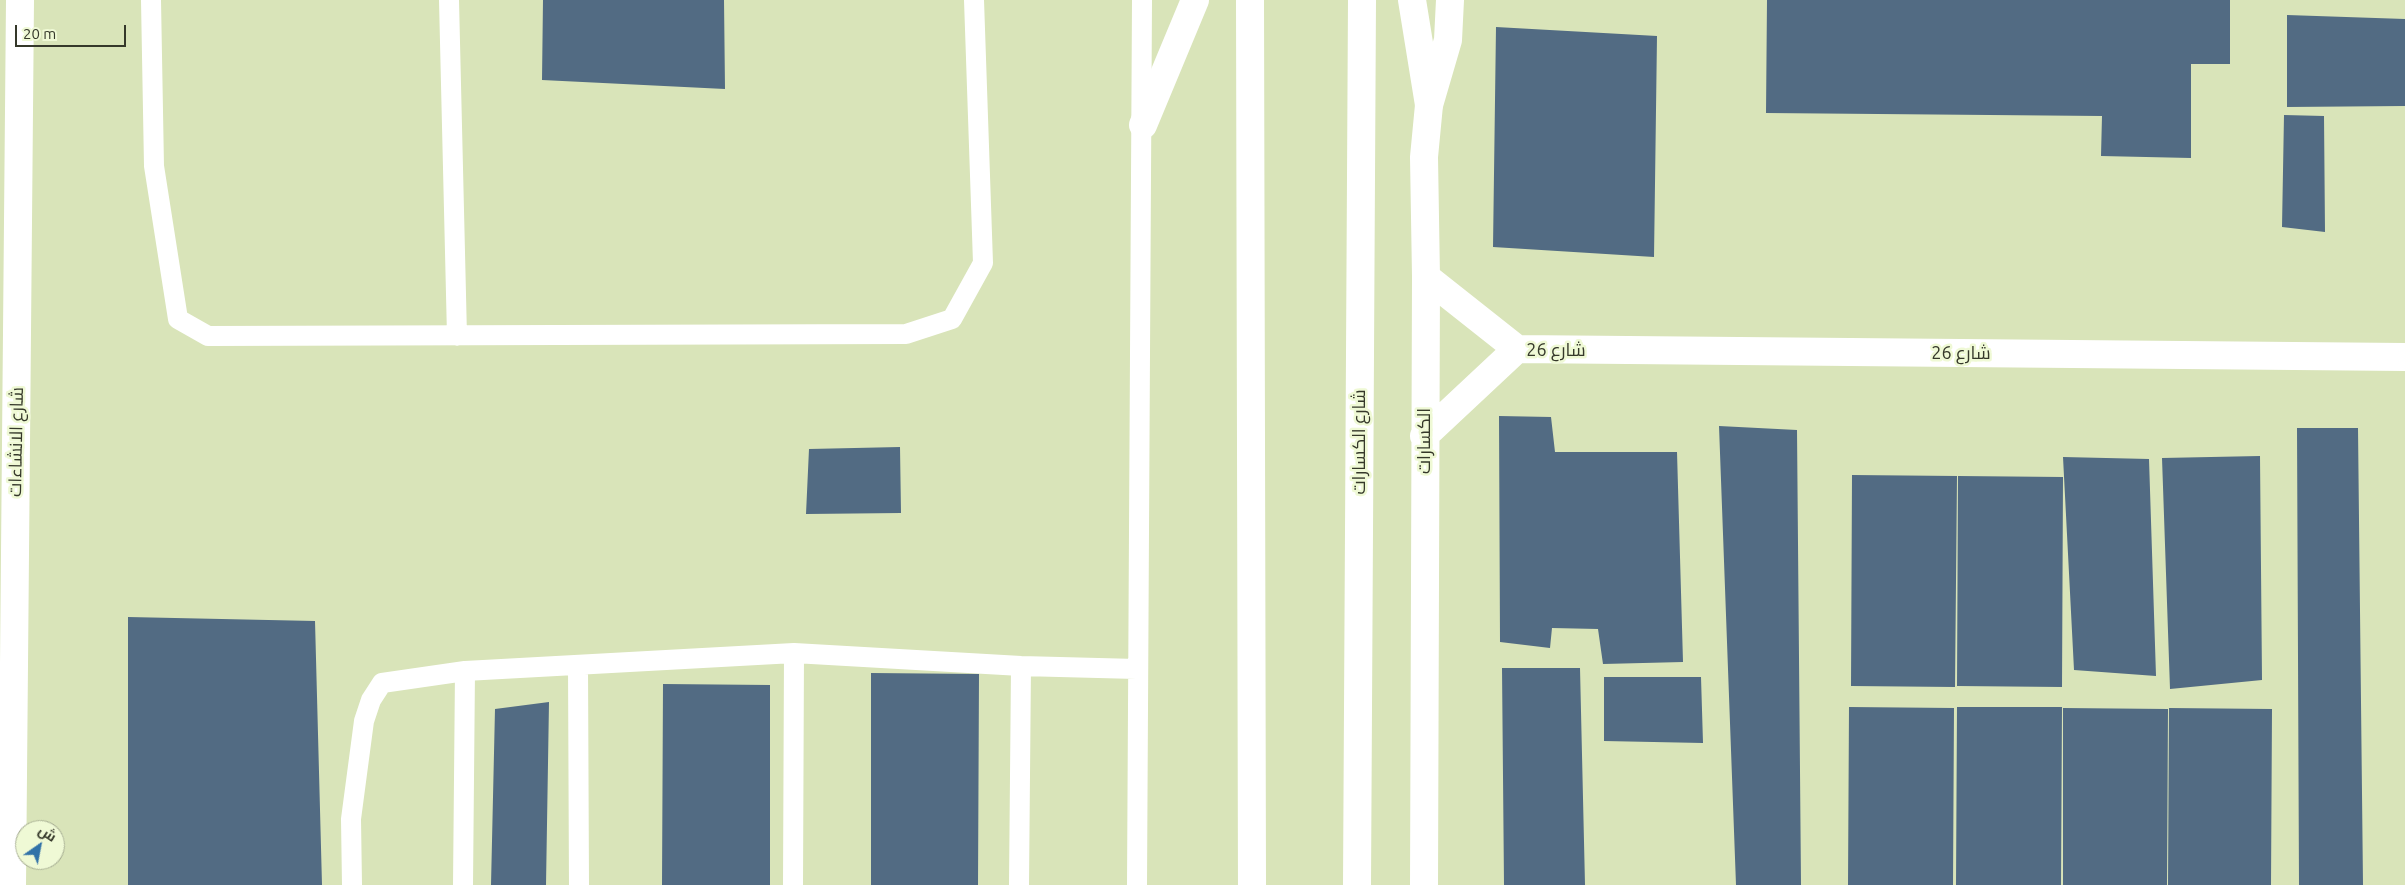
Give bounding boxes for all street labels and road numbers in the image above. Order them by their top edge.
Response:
street label: شارع 26 [1526,339,1586,361]
street label: شارع 26 [1931,342,1991,364]
street label: شارع الانشاءات [4,387,28,497]
street label: شارع الكسارات [1348,389,1370,495]
street label: الكسارات [1413,408,1435,474]

